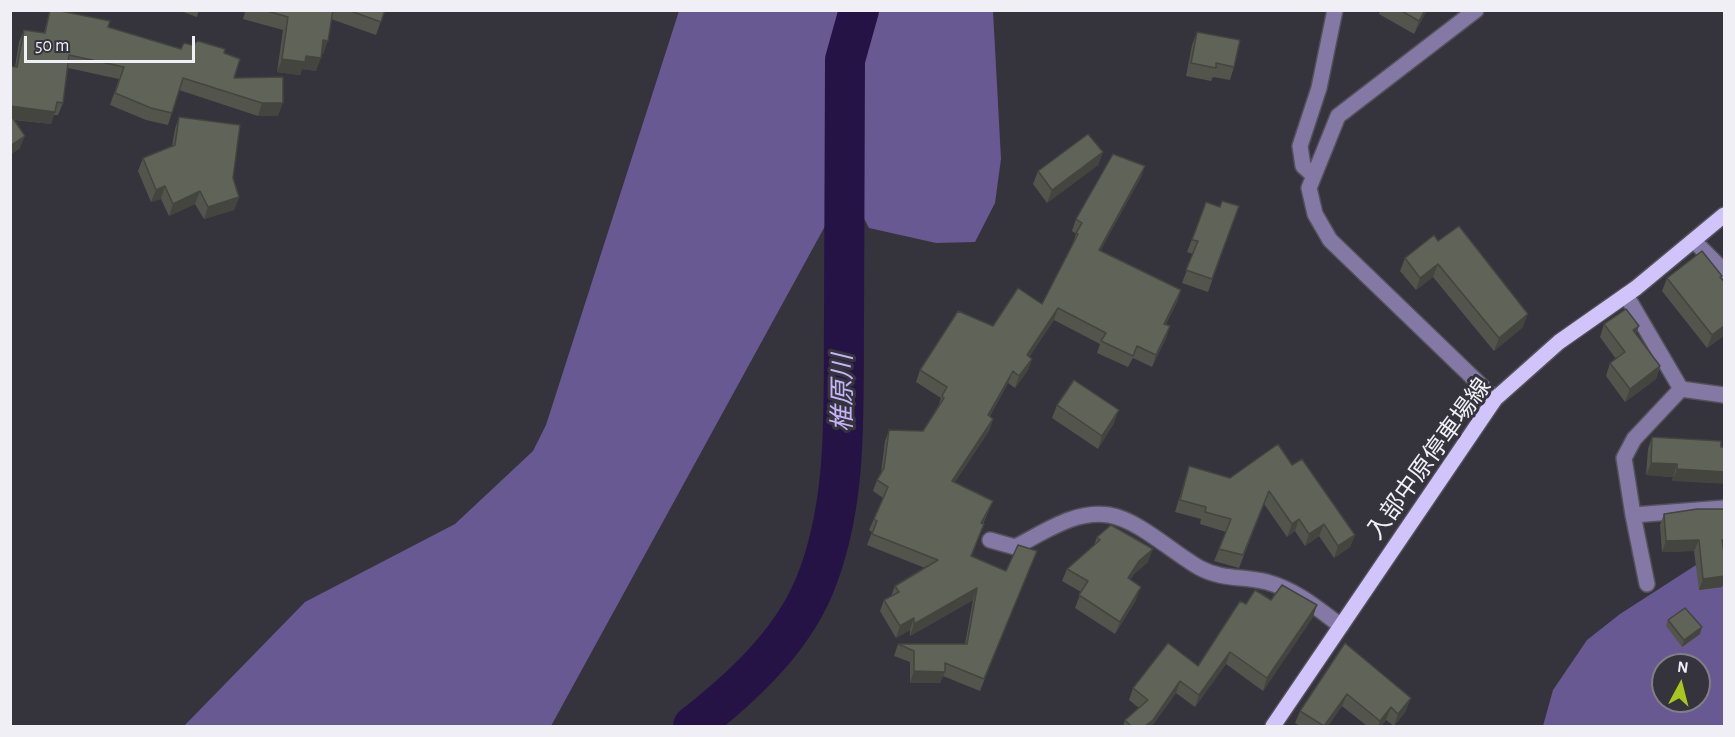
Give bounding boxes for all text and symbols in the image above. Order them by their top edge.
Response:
scale bar [27,24,198,62]
text: 50 m [35,37,69,55]
water label: 椎原川 [827,354,859,432]
street label: 入部中原停車場線 [1361,373,1497,545]
north arrow [1651,653,1711,713]
text: N [1676,659,1689,676]

